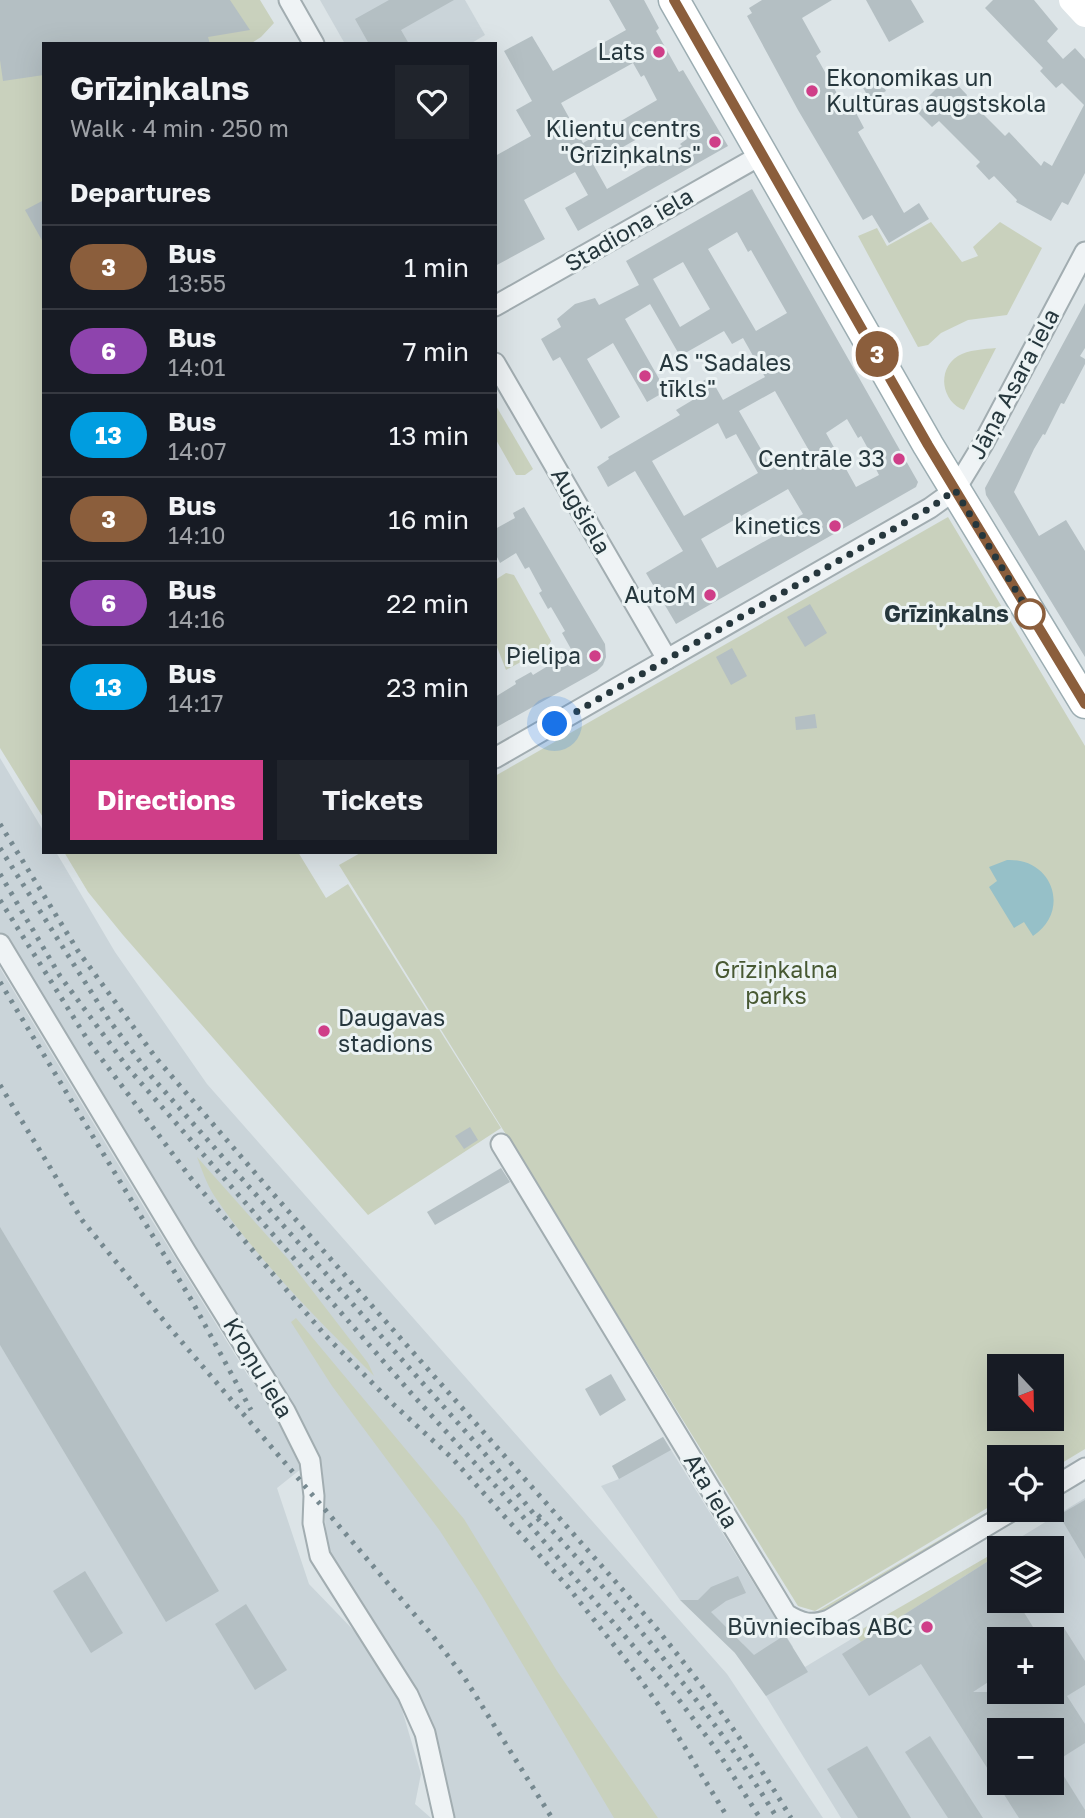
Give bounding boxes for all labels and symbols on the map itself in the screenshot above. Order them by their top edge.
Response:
place label: Lats [598,37,645,65]
marker: Lats [651,44,667,60]
place label: Ekonomikas un Kultūras augstskola [826,63,1046,117]
marker: Ekonomikas un Kultūras augstskola [804,83,820,99]
place label: Klientu centrs "Grīziņkalns" [546,114,701,169]
marker: Klientu centrs "Grīziņkalns" [707,134,723,150]
street label: Stadiona iela [559,181,698,277]
street label: Jāņa Asara iela [962,303,1065,464]
line badge: 3 [854,331,900,377]
place label: AS "Sadales tīkls" [659,348,791,402]
marker: AS "Sadales tīkls" [637,368,653,384]
place label: Centrāle 33 [758,444,885,472]
marker: Centrāle 33 [891,451,907,467]
street label: Augšiela [546,462,618,559]
place label: kinetics [734,511,821,539]
marker: kinetics [827,518,843,534]
place label: AutoM [624,580,696,608]
marker: AutoM [702,587,718,603]
place label: Grīziņkalns [884,599,1009,628]
marker: Grīziņkalns [1015,599,1045,629]
place label: Pielipa [506,641,581,669]
marker: Pielipa [587,648,603,664]
your location [537,706,572,741]
park label: Grīziņkalna parks [714,955,838,1009]
place label: Daugavas stadions [338,1003,445,1057]
marker: Daugavas stadions [316,1023,332,1039]
street label: Kroņu iela [217,1312,300,1423]
north arrow [987,1354,1064,1432]
street label: Ata iela [679,1448,745,1533]
place label: Būvniecības ABC [727,1612,913,1640]
marker: Būvniecības ABC [919,1619,935,1635]

